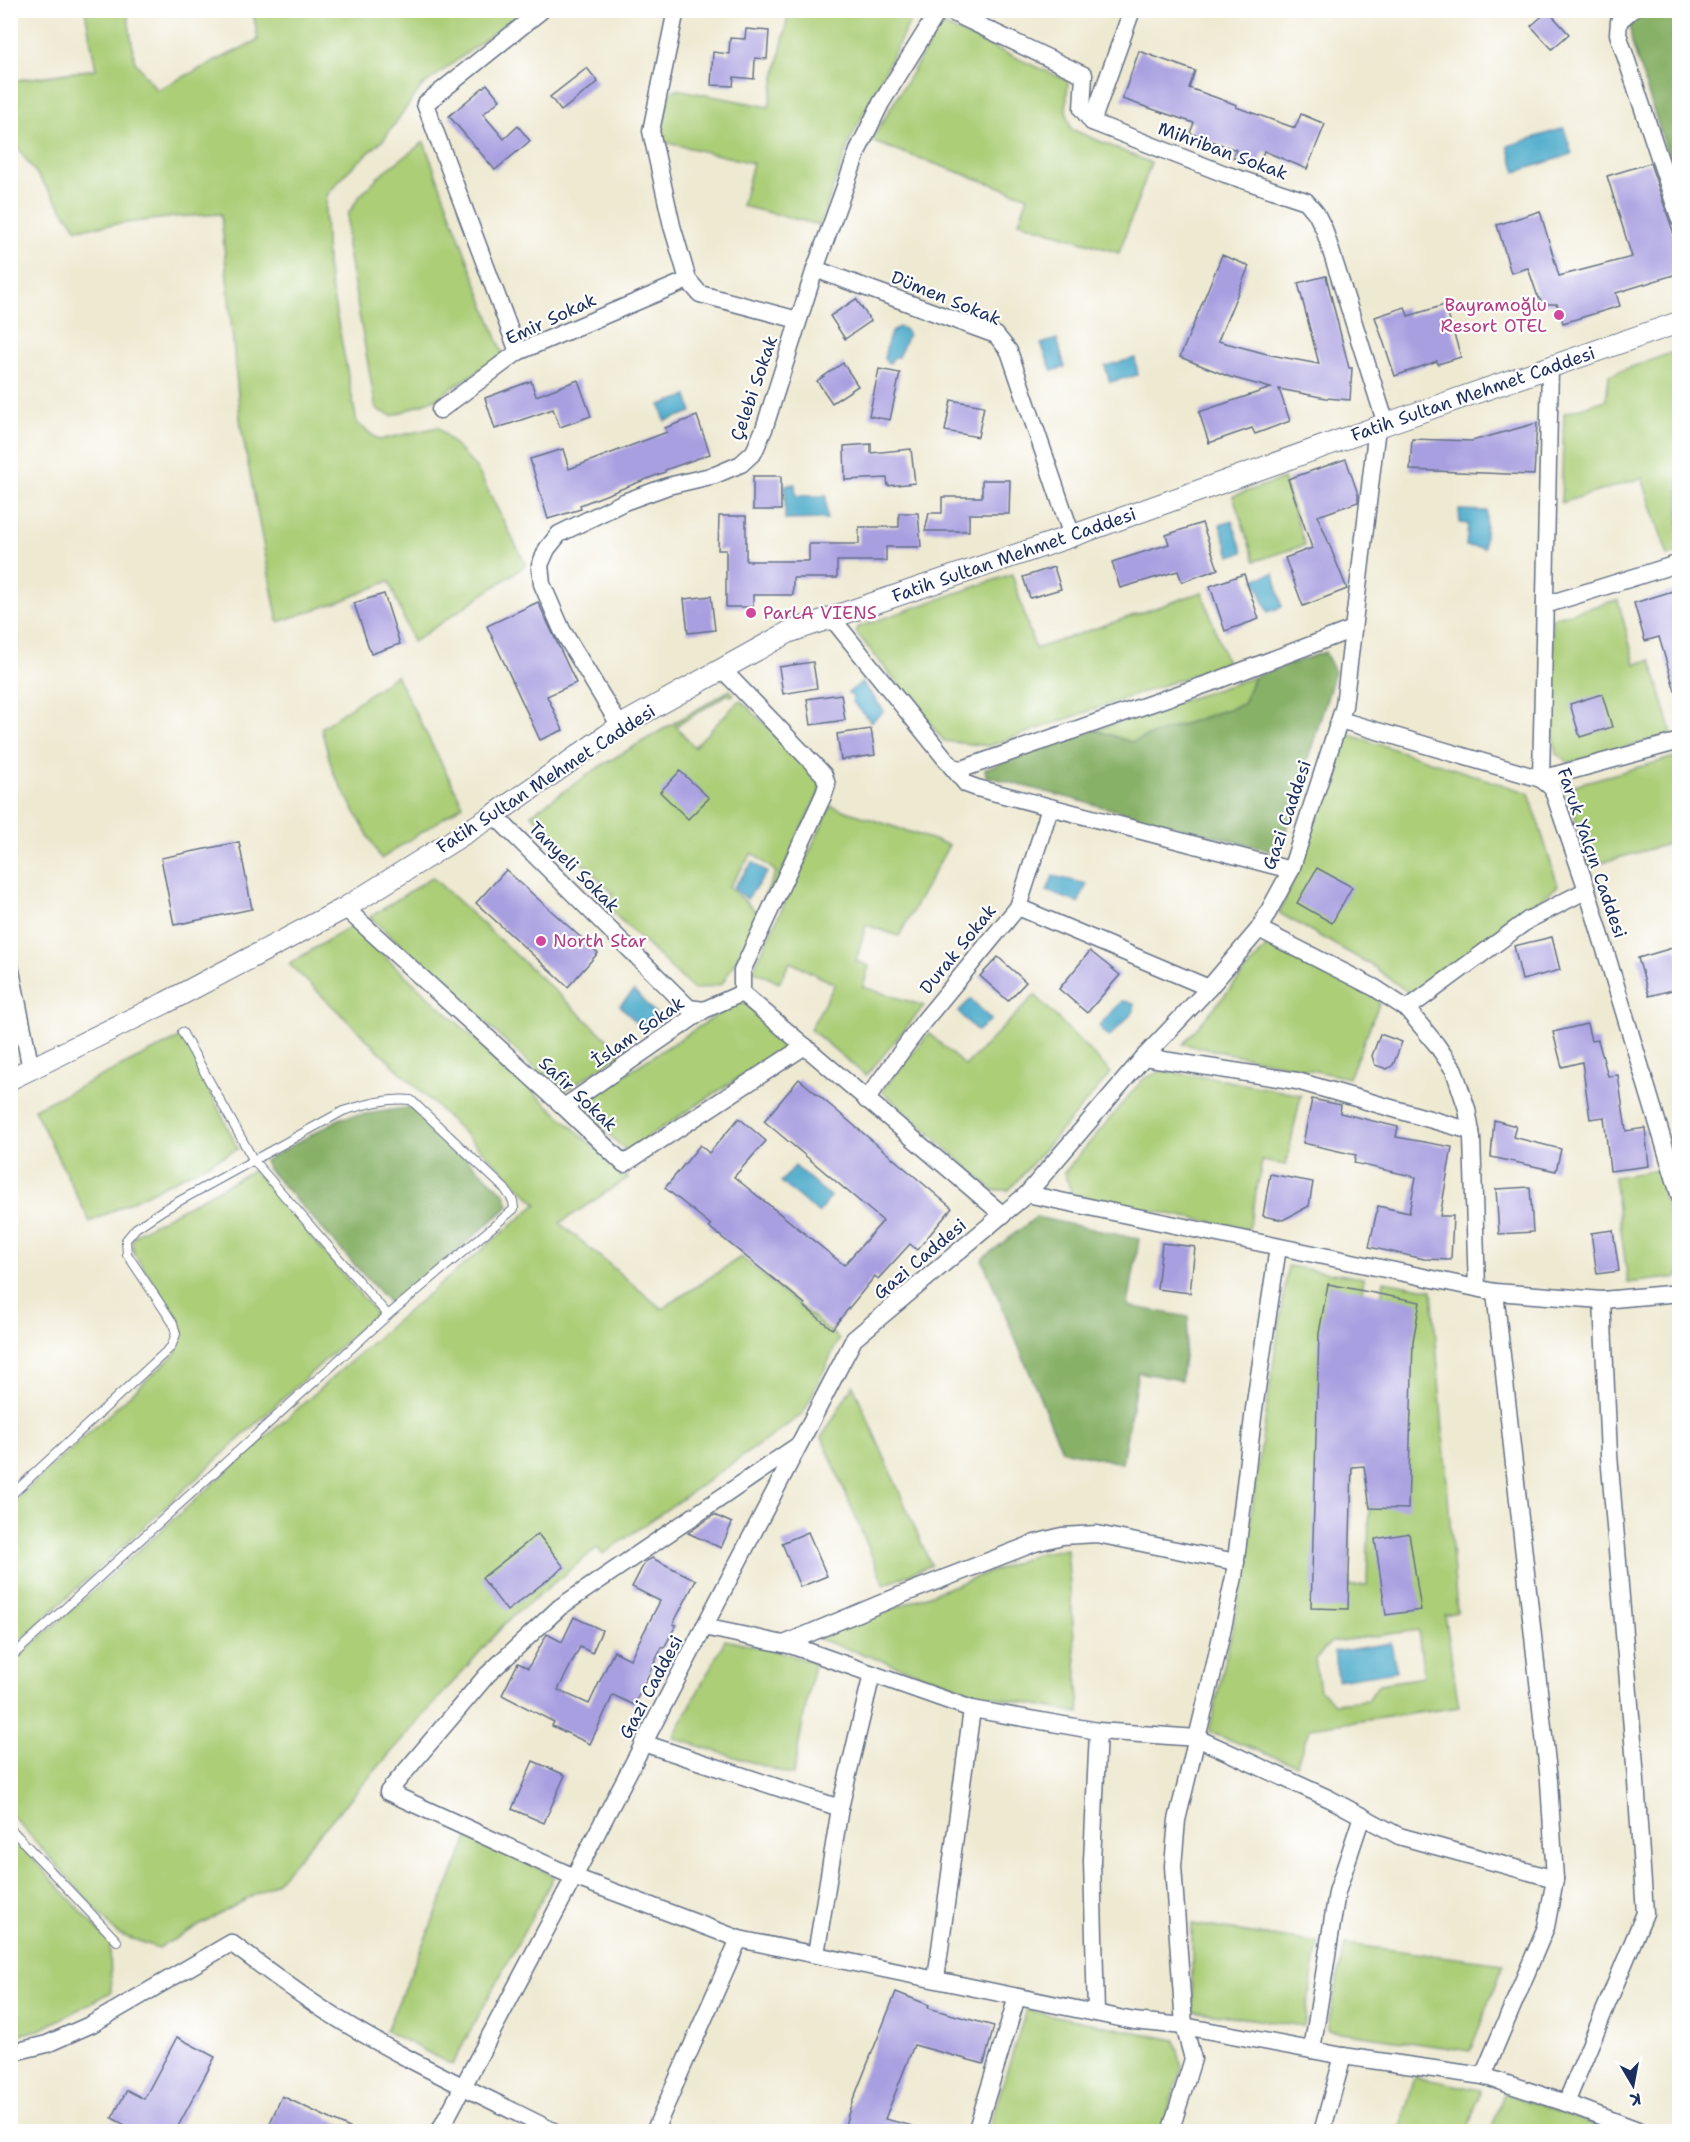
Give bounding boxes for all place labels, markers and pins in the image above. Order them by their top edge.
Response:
place label: Bayramoğlu Resort OTEL [1441,293,1547,338]
marker: Bayramoğlu Resort OTEL [1552,308,1566,322]
place label: ParLA VIENS [763,601,877,625]
marker: ParLA VIENS [744,606,758,620]
place label: North Star [553,929,647,953]
marker: North Star [534,934,548,948]

